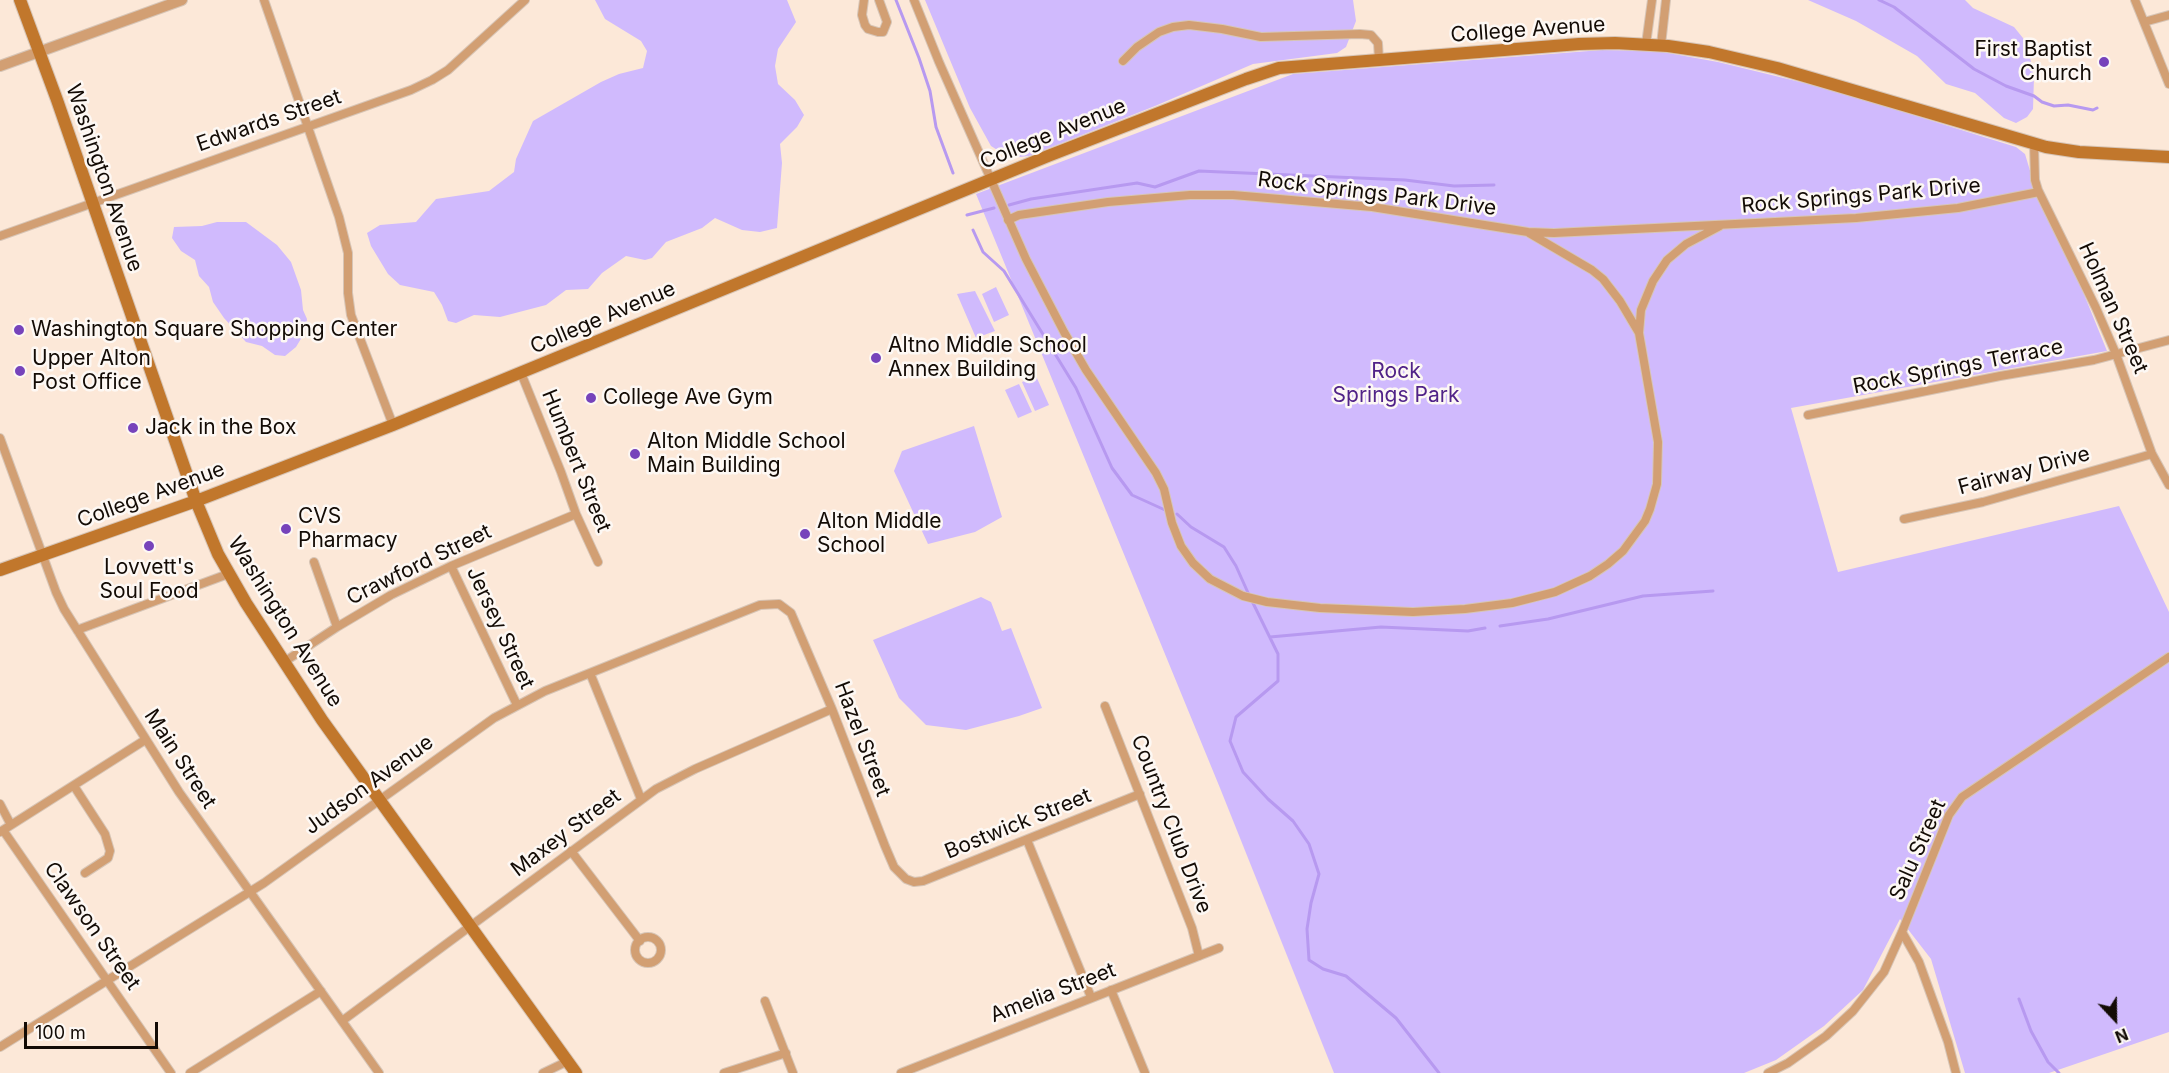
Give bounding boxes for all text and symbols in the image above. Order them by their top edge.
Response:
street label: College Avenue [1450,12,1606,48]
place label: First Baptist Church [1974,37,2092,87]
marker: First Baptist Church [2097,55,2111,69]
street label: Washington Avenue [60,81,148,275]
street label: Edwards Street [193,84,345,158]
street label: College Avenue [976,93,1130,175]
street label: Rock Springs Park Drive [1256,167,1498,221]
street label: Rock Springs Park Drive [1740,173,1982,219]
street label: Holman Street [2073,238,2153,378]
street label: College Avenue [527,276,679,360]
place label: Washington Square Shopping Center [31,317,397,343]
marker: Washington Square Shopping Center [12,323,26,337]
place label: Altno Middle School Annex Building [888,333,1087,383]
street label: Rock Springs Terrace [1851,334,2065,400]
place label: Upper Alton Post Office [32,346,151,396]
marker: Altno Middle School Annex Building [869,351,883,365]
park label: Rock Springs Park [1333,359,1459,409]
marker: Upper Alton Post Office [13,364,27,378]
place label: College Ave Gym [603,385,773,411]
street label: Humbert Street [536,386,616,536]
marker: College Ave Gym [584,391,598,405]
place label: Jack in the Box [145,415,296,441]
marker: Jack in the Box [126,421,140,435]
place label: Alton Middle School Main Building [647,429,846,479]
street label: Fairway Drive [1955,441,2093,501]
marker: Alton Middle School Main Building [628,447,642,461]
street label: College Avenue [74,457,228,533]
place label: CVS Pharmacy [298,504,397,554]
place label: Alton Middle School [817,509,942,559]
street label: Crawford Street [343,519,495,611]
marker: CVS Pharmacy [279,522,293,536]
marker: Alton Middle School [798,527,812,541]
street label: Washington Avenue [222,532,348,712]
marker: Lovvett's Soul Food [142,539,156,553]
place label: Lovvett's Soul Food [99,555,199,605]
street label: Jersey Street [461,563,539,693]
street label: Hazel Street [829,678,895,800]
street label: Main Street [139,705,221,813]
street label: Judson Avenue [300,730,438,840]
street label: Country Club Drive [1125,731,1217,917]
street label: Bostwick Street [941,783,1095,865]
street label: Maxey Street [506,784,626,882]
street label: Salu Street [1885,796,1951,904]
street label: Clawson Street [38,857,146,995]
street label: Amelia Street [987,958,1119,1028]
north arrow [2085,989,2145,1049]
scale bar [27,1010,160,1048]
text: 100 m [35,1022,86,1043]
text: N [2112,1024,2131,1047]

